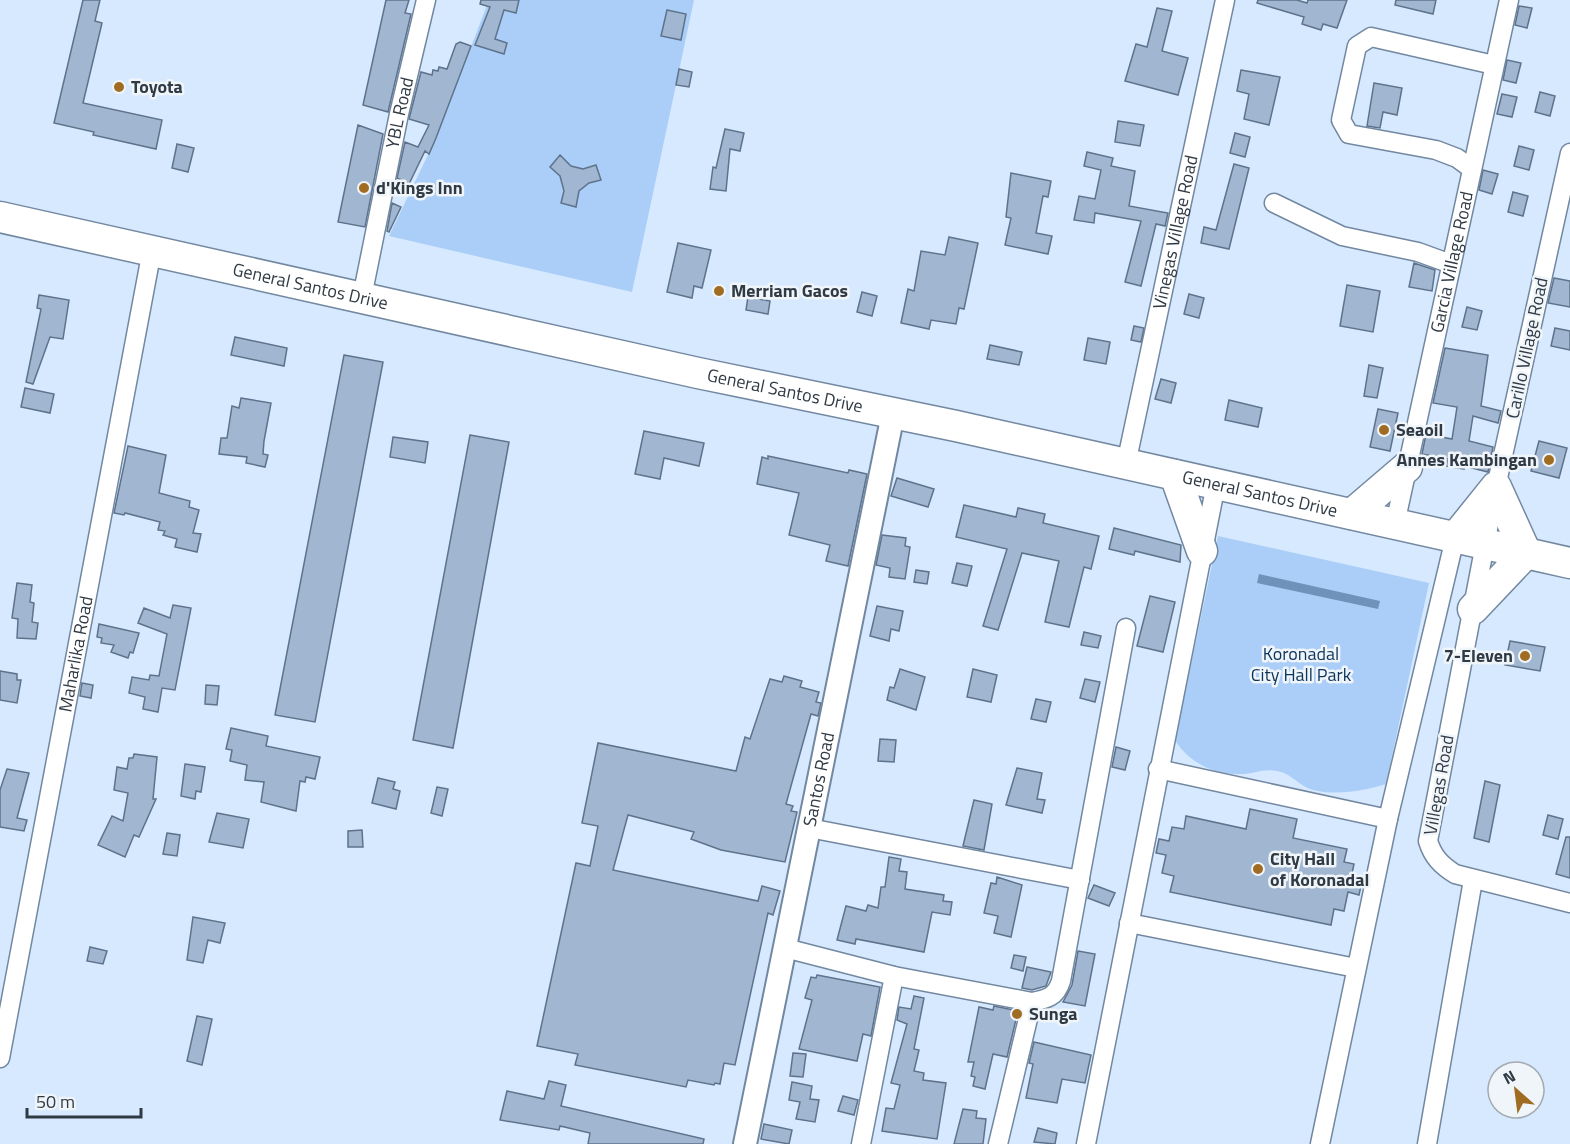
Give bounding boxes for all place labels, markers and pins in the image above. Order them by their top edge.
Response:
place label: Toyota [131,73,183,100]
marker: Toyota [112,80,126,94]
place label: d'Kings Inn [376,174,463,201]
marker: d'Kings Inn [357,181,371,195]
place label: Merriam Gacos [731,277,848,304]
marker: Merriam Gacos [712,284,726,298]
place label: Seaoil [1396,416,1443,443]
marker: Seaoil [1377,423,1391,437]
place label: Annes Kambingan [1397,446,1537,473]
marker: Annes Kambingan [1542,453,1556,467]
place label: 7-Eleven [1444,642,1513,669]
marker: 7-Eleven [1518,649,1532,663]
place label: City Hall of Koronadal [1270,845,1369,893]
marker: City Hall of Koronadal [1251,862,1265,876]
place label: Sunga [1029,1000,1078,1027]
marker: Sunga [1010,1007,1024,1021]

